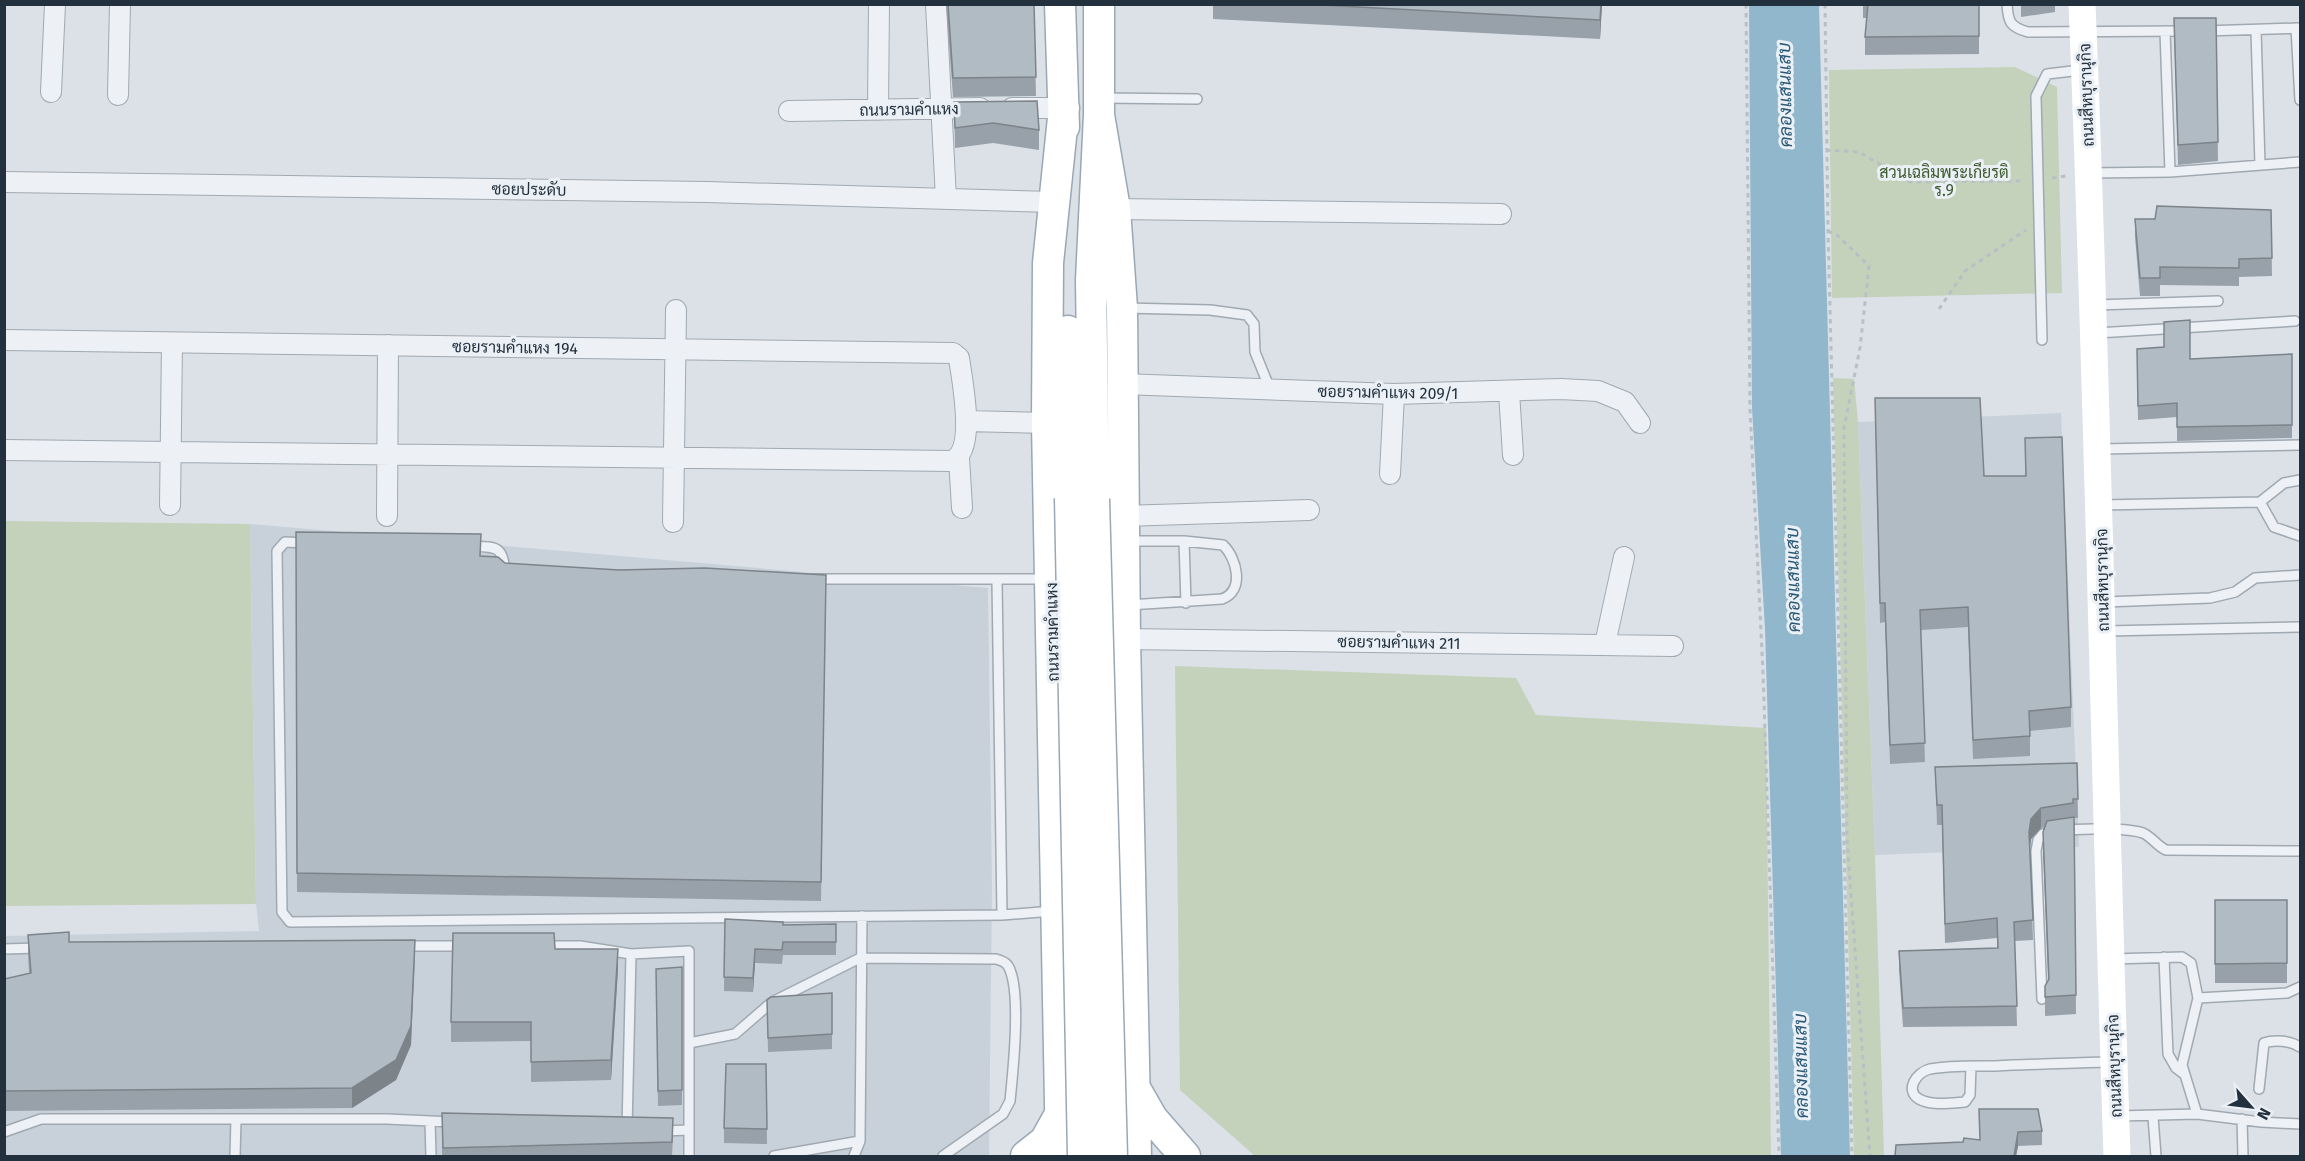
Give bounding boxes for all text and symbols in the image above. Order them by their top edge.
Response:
water label: คลองแสนแสบ [1773,42,1797,148]
street label: ถนนสีหบุรานุกิจ [2073,43,2100,147]
street label: ถนนรามคำแหง [859,99,959,120]
park label: สวนเฉลิมพระเกียรติ ร.9 [1879,161,2009,200]
street label: ซอยประดับ [491,178,567,200]
street label: ซอยรามคำแหง 194 [452,337,579,358]
street label: ซอยรามคำแหง 209/1 [1317,382,1459,403]
water label: คลองแสนแสบ [1781,527,1805,633]
street label: ถนนสีหบุรานุกิจ [2090,528,2115,632]
street label: ถนนรามคำแหง [1042,582,1063,682]
street label: ซอยรามคำแหง 211 [1337,632,1461,653]
water label: คลองแสนแสบ [1789,1013,1813,1119]
street label: ถนนสีหบุรานุกิจ [2101,1014,2128,1118]
north arrow [2221,1077,2281,1137]
text: N [2253,1105,2275,1123]

